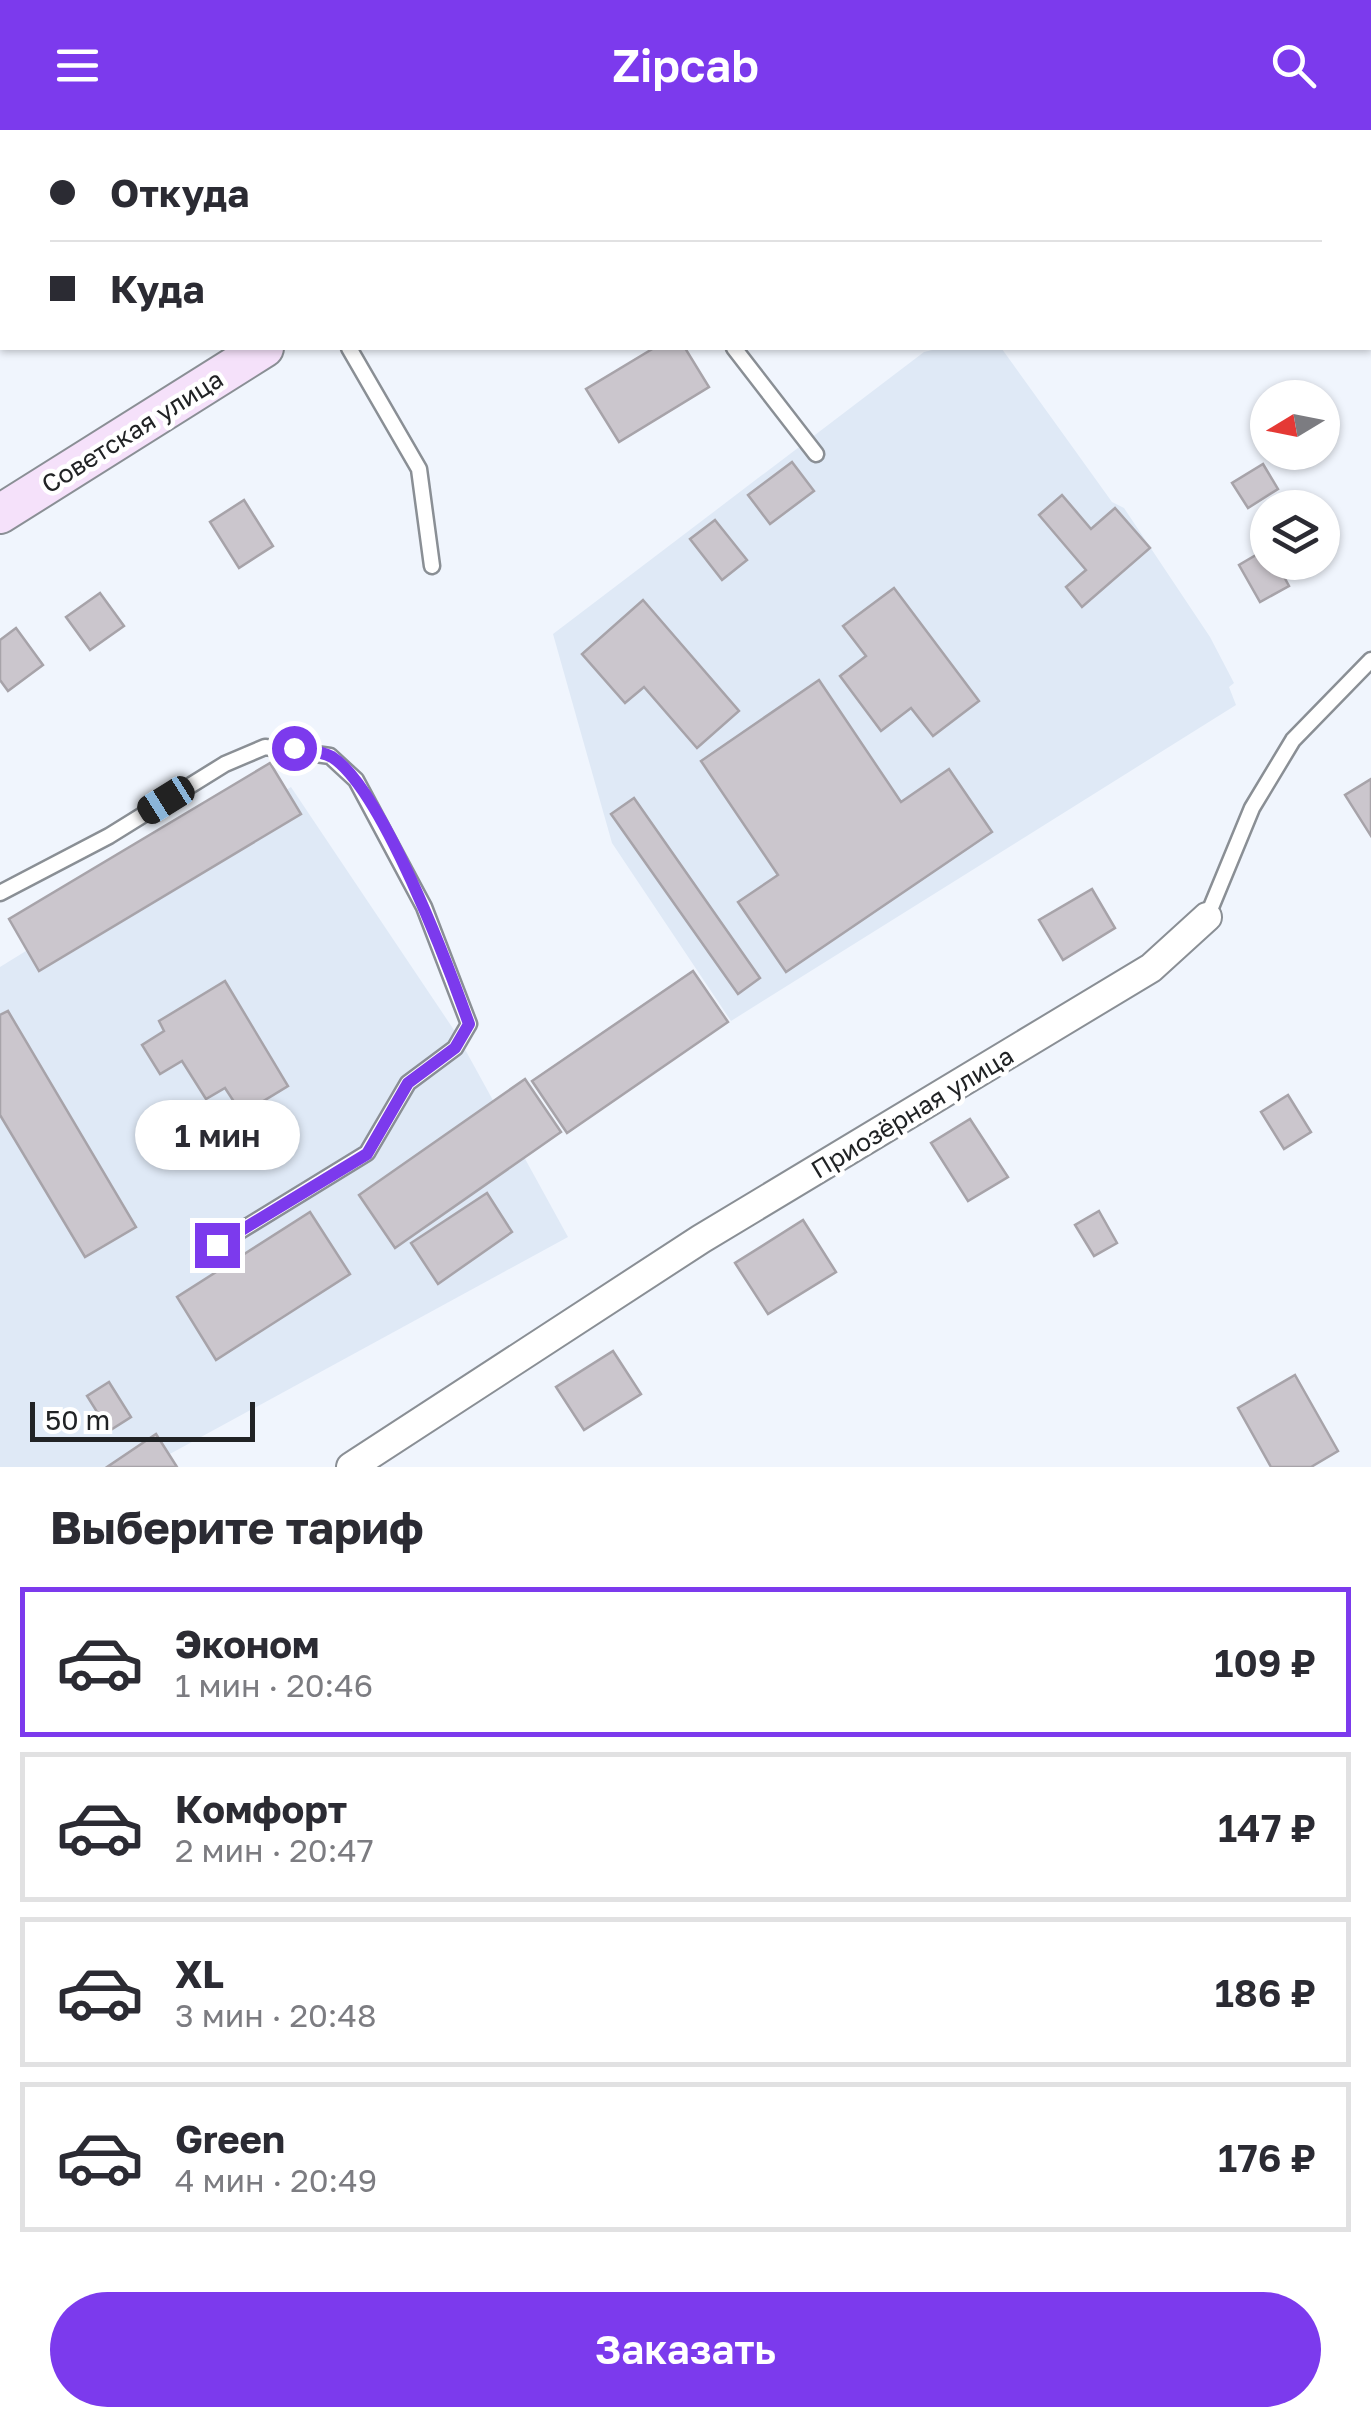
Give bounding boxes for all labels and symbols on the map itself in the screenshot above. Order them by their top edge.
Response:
street label: Советская улица [36,363,228,499]
north arrow [1250,380,1340,470]
route start [272,726,317,771]
car [133,771,199,829]
street label: Приозёрная улица [805,1039,1019,1185]
callout: 1 мин [134,1100,300,1170]
route end [195,1223,240,1268]
scale bar [30,1397,255,1442]

